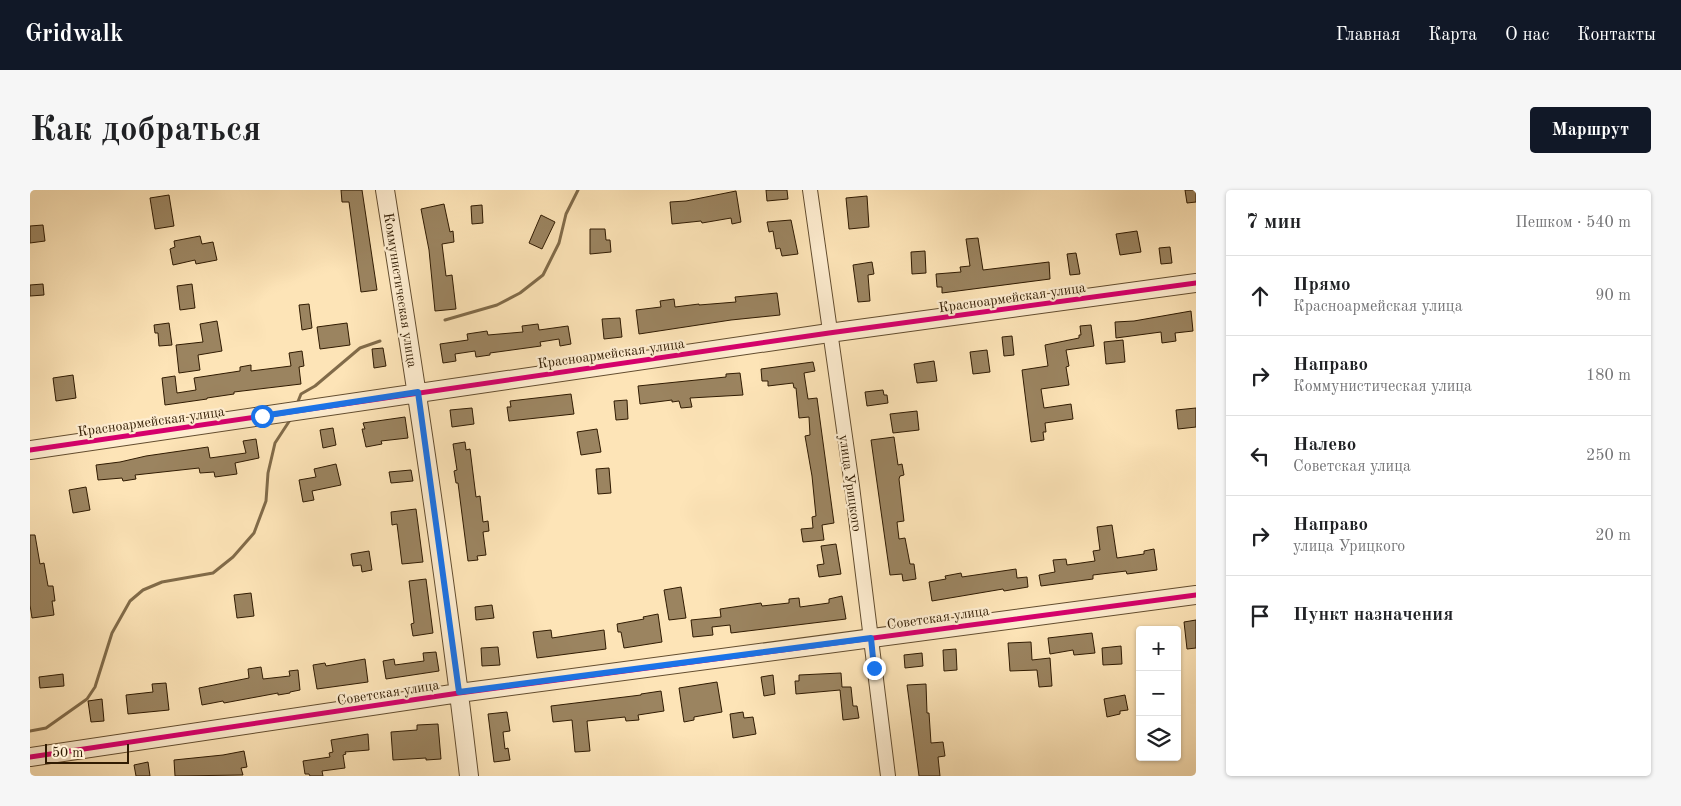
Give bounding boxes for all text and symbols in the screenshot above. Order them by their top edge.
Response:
text: Gridwalk [25,23,123,47]
text: Главная [1336,26,1400,44]
text: Карта [1428,26,1477,44]
text: О нас [1505,26,1549,44]
text: Контакты [1577,26,1656,44]
button: Маршрут [1530,107,1651,153]
text: Как добраться [30,113,261,148]
street label: Коммунистическая улица [381,212,419,369]
text: 7 мин [1246,212,1301,233]
text: Пешком · 540 m [1515,215,1631,231]
text: Прямо [1293,276,1351,295]
street label: Красноармейская улица [938,281,1087,315]
icon: ahead [1246,282,1274,310]
text: 90 m [1595,288,1631,304]
text: Красноармейская улица [1293,299,1463,315]
street label: Красноармейская улица [537,337,686,371]
text: Направо [1293,356,1368,375]
icon: right [1246,362,1274,390]
text: 180 m [1586,368,1631,384]
text: Коммунистическая улица [1293,379,1472,395]
street label: Красноармейская улица [77,405,226,439]
route start [251,405,274,428]
street label: улица Урицкого [836,434,864,533]
text: Налево [1293,436,1356,455]
icon: left [1246,442,1274,470]
text: 250 m [1586,448,1631,464]
text: Советская улица [1293,459,1411,475]
text: Направо [1293,516,1368,535]
icon: right [1246,522,1274,550]
text: 20 m [1595,528,1631,544]
text: улица Урицкого [1293,539,1405,555]
icon: arrive [1246,602,1274,630]
street label: Советская улица [886,604,990,632]
text: Пункт назначения [1293,606,1453,625]
map controls [1136,626,1181,761]
button: + [1136,626,1181,671]
route end [863,657,886,680]
button: − [1136,671,1181,716]
street label: Советская улица [336,678,440,708]
button: layers [1136,716,1181,761]
scale bar [45,741,129,764]
text: 50 m [52,746,83,760]

